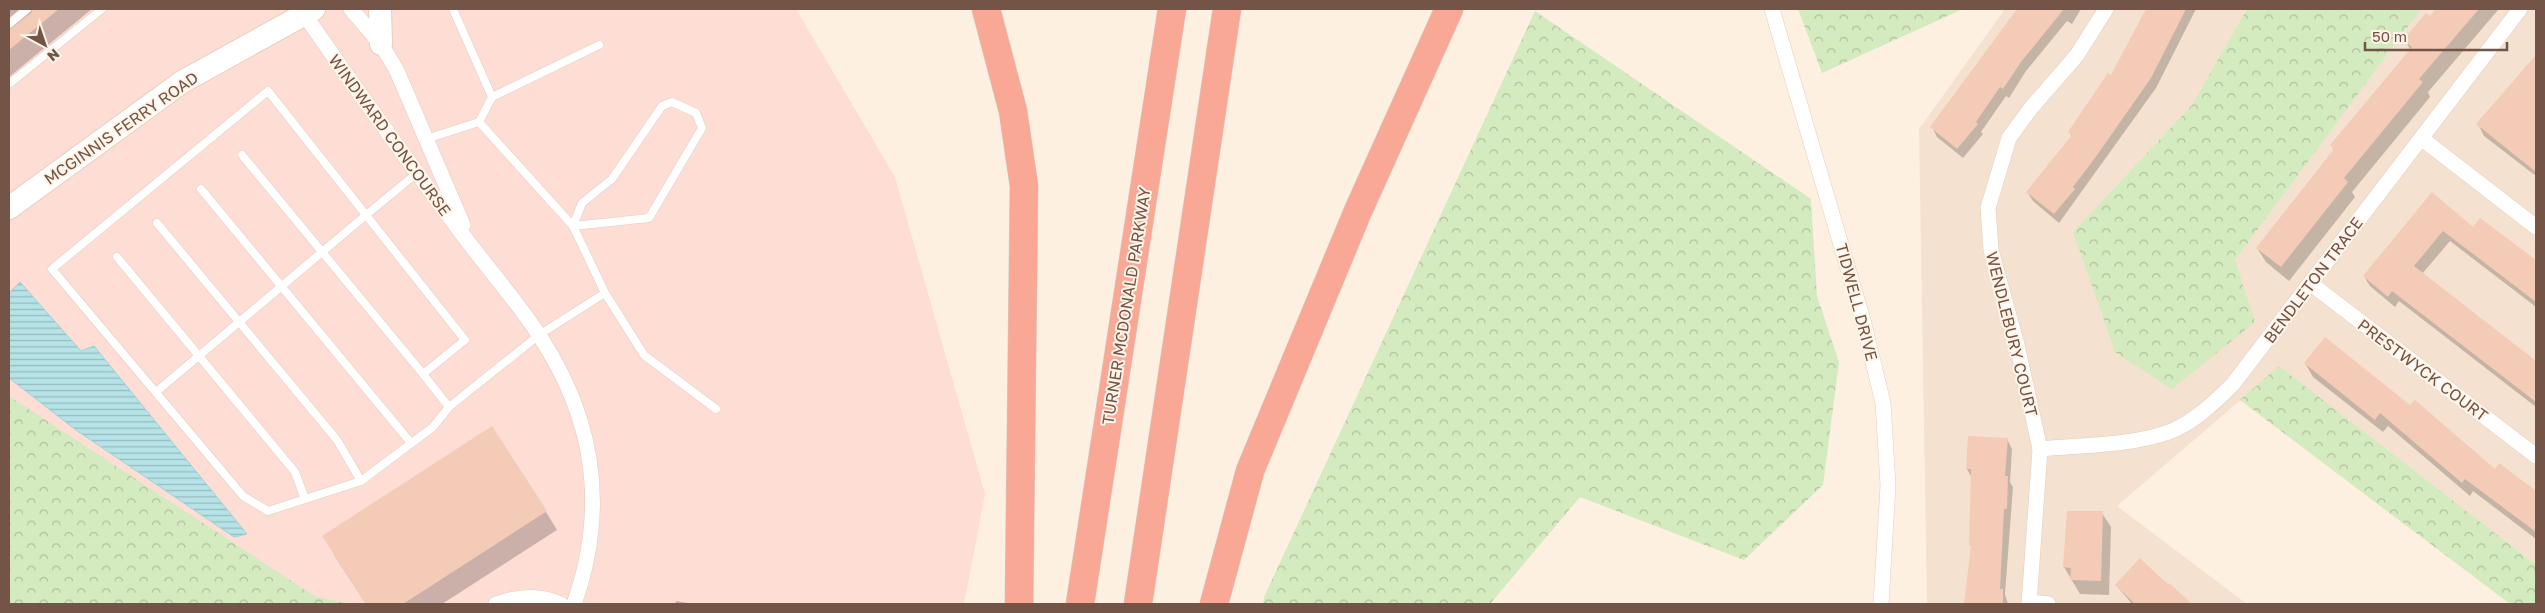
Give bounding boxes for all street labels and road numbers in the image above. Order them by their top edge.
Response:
street label: WINDWARD CONCOURSE [325,50,455,220]
street label: MCGINNIS FERRY ROAD [40,67,202,189]
street label: TURNER MCDONALD PARKWAY [1097,185,1155,426]
street label: BENDLETON TRACE [2259,213,2367,347]
street label: TIDWELL DRIVE [1832,241,1882,363]
street label: WENDLEBURY COURT [1982,249,2042,419]
street label: PRESTWYCK COURT [2354,314,2492,426]

